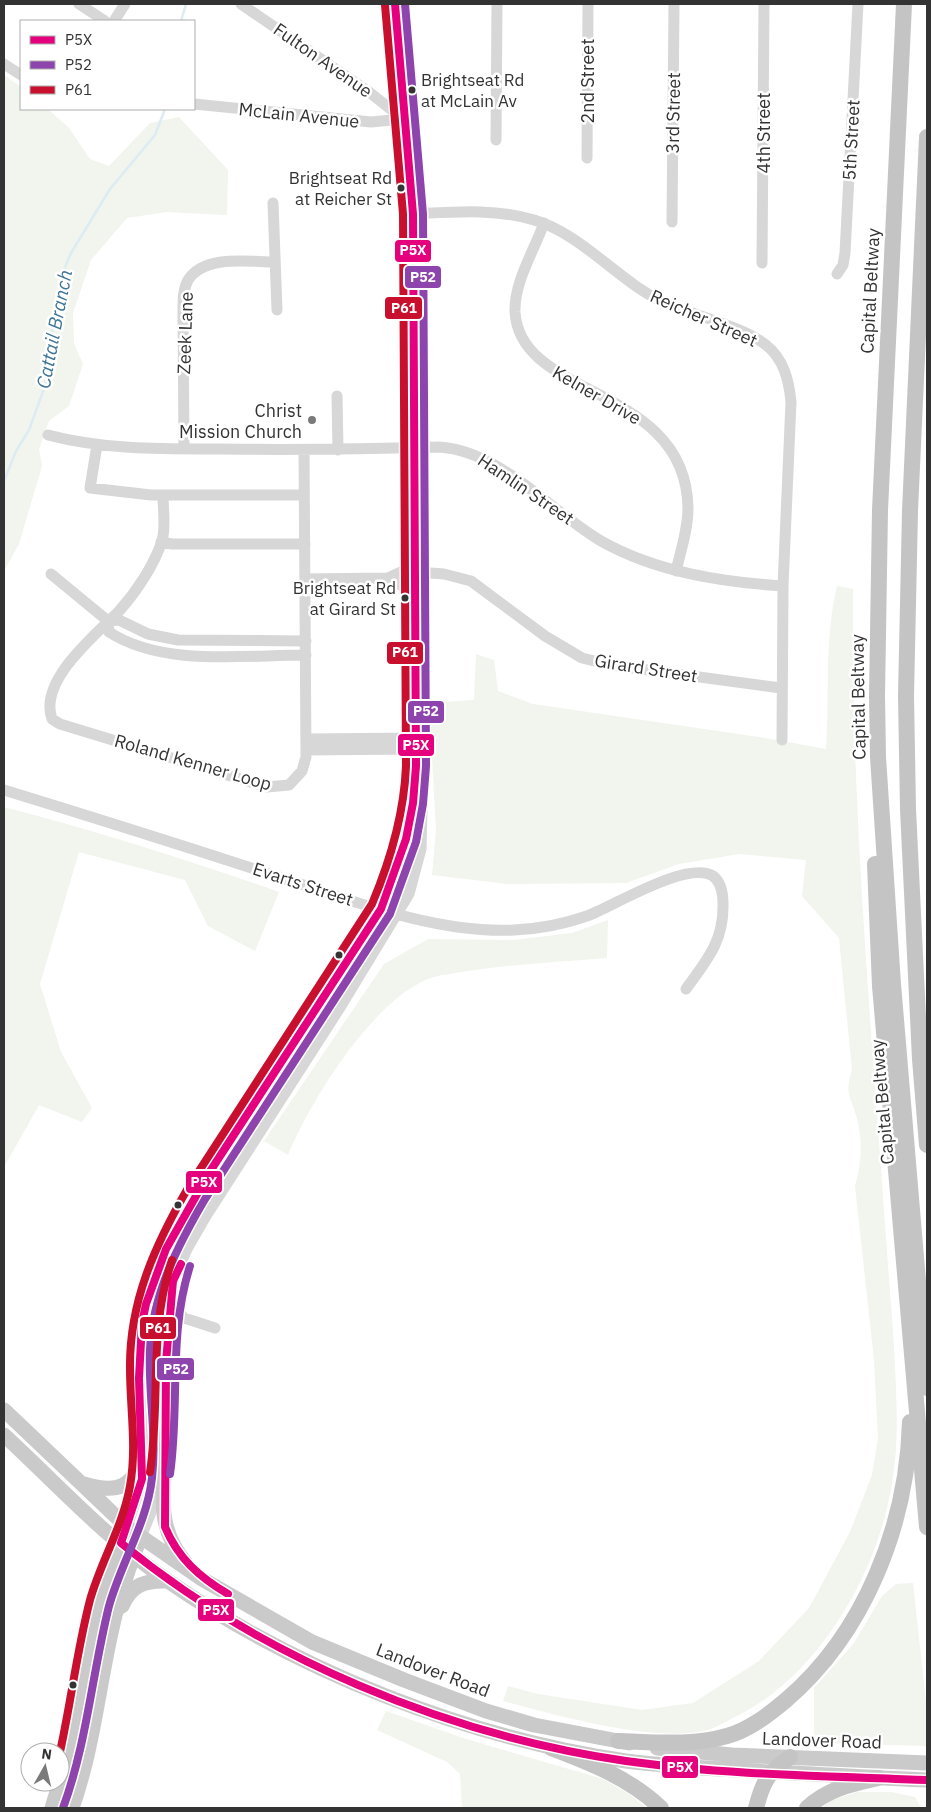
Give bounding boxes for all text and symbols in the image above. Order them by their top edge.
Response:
street label: Fulton Avenue [269,17,377,103]
legend [20,20,195,110]
text: P5X [65,30,92,49]
street label: 2nd Street [576,38,599,124]
text: P52 [65,55,92,74]
place label: Brightseat Rd at McLain Av [421,69,524,112]
street label: 3rd Street [661,72,685,154]
text: P61 [65,80,92,99]
marker: Brightseat Rd at McLain Av [407,85,417,95]
street label: 4th Street [752,93,775,173]
street label: McLain Avenue [237,97,361,133]
street label: 5th Street [837,99,865,181]
place label: Brightseat Rd at Reicher St [289,167,392,210]
marker: Brightseat Rd at Reicher St [396,183,406,193]
street label: Capital Beltway [855,228,885,354]
line badge: P5X [394,239,432,263]
text: P5X [399,241,427,259]
line badge: P52 [404,265,442,289]
water label: Cattail Branch [31,268,77,390]
text: P52 [410,268,436,286]
street label: Reicher Street [647,284,761,352]
street label: Zeek Lane [172,291,198,375]
line badge: P61 [384,296,423,320]
text: P61 [391,299,418,317]
street label: Kelner Drive [549,360,645,430]
place label: Christ Mission Church [179,399,302,443]
marker: Christ Mission Church [306,414,318,426]
street label: Hamlin Street [473,448,579,530]
place label: Brightseat Rd at Girard St [293,577,396,620]
marker: Brightseat Rd at Girard St [400,593,410,603]
street label: Capital Beltway [845,634,871,760]
line badge: P61 [386,641,424,665]
text: P61 [392,643,419,661]
street label: Girard Street [593,649,699,687]
line badge: P52 [407,700,445,724]
text: P52 [413,702,439,720]
street label: Roland Kenner Loop [112,729,274,795]
line badge: P5X [397,733,435,757]
text: P5X [402,736,430,754]
street label: Evarts Street [250,857,356,911]
unlabelled marker [334,950,344,960]
street label: Capital Beltway [865,1038,899,1166]
line badge: P5X [185,1170,223,1194]
text: P5X [190,1173,218,1191]
unlabelled marker [173,1200,183,1210]
line badge: P61 [139,1316,177,1340]
text: P61 [145,1319,172,1337]
line badge: P52 [156,1357,195,1381]
text: P52 [163,1360,189,1378]
line badge: P5X [197,1598,235,1622]
text: P5X [202,1601,230,1619]
street label: Landover Road [373,1638,493,1702]
unlabelled marker [68,1680,78,1690]
street label: Landover Road [762,1726,882,1754]
north arrow [20,1742,70,1792]
text: N [41,1745,53,1764]
line badge: P5X [661,1755,699,1779]
text: P5X [666,1758,694,1776]

